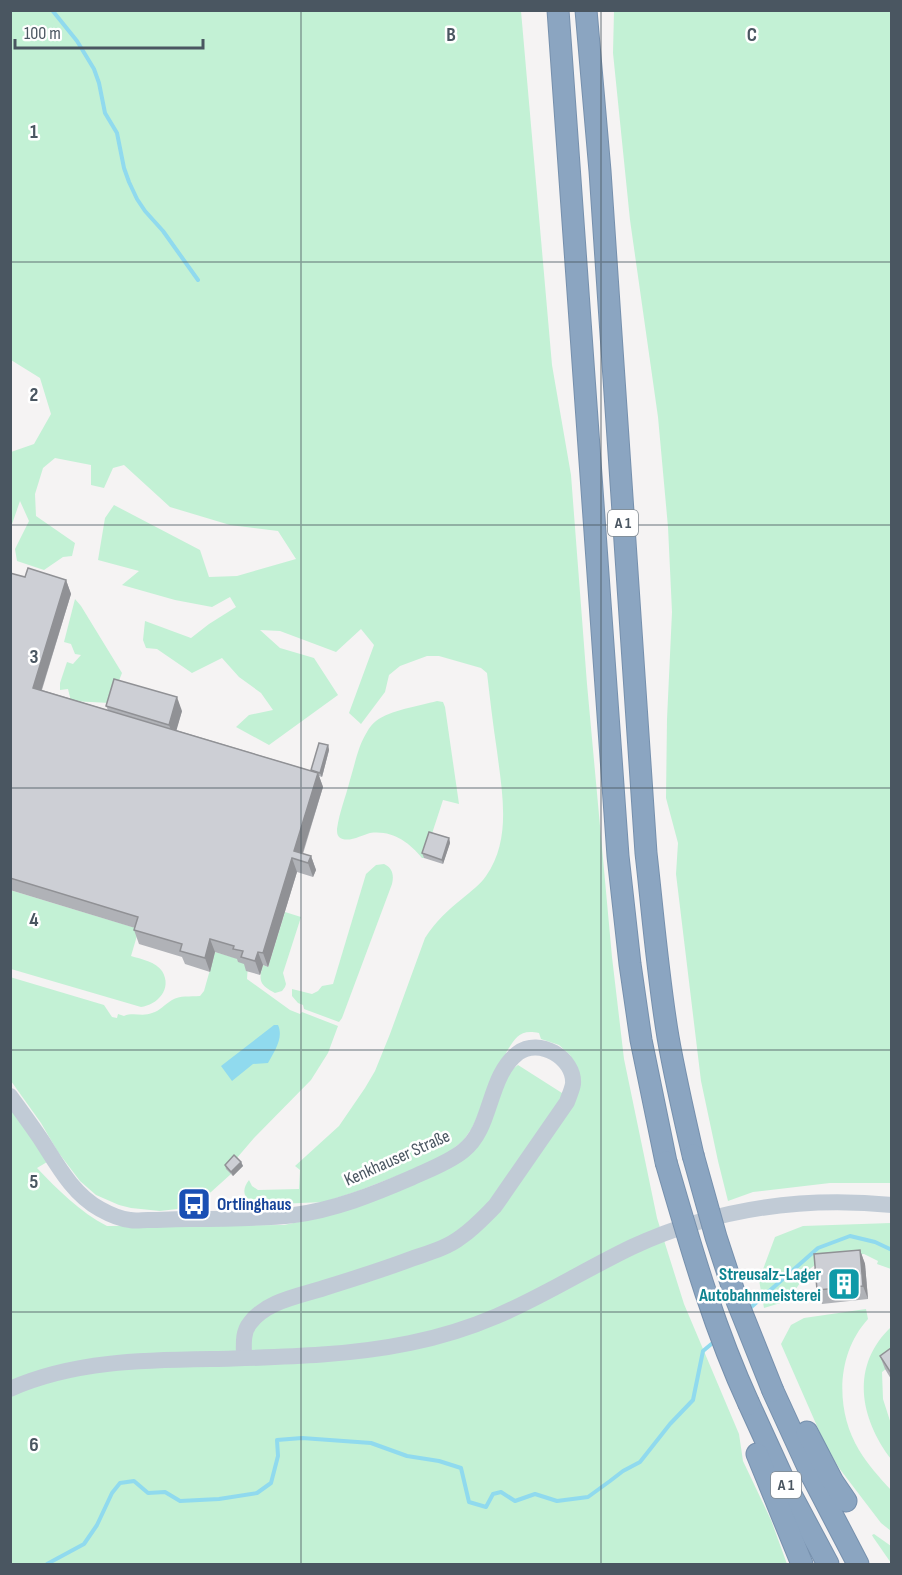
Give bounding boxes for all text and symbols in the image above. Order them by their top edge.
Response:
scale bar [15,12,202,50]
text: 100 m [24,23,61,44]
text: B [446,23,456,47]
text: C [747,23,757,47]
text: 1 [30,120,38,144]
text: 2 [30,383,38,407]
road number: A 1 [608,510,638,536]
text: 3 [30,645,39,669]
text: 4 [29,908,39,932]
street label: Kenkhauser Straße [341,1125,453,1191]
text: 5 [30,1170,39,1194]
bus stop icon: Ortlinghaus [176,1186,212,1222]
place label: Ortlinghaus [217,1194,292,1215]
place label: Streusalz-Lager Autobahnmeisterei [698,1264,821,1306]
building icon: Streusalz-Lager Autobahnmeisterei [826,1266,862,1302]
text: 6 [29,1433,39,1457]
road number: A 1 [771,1472,801,1498]

